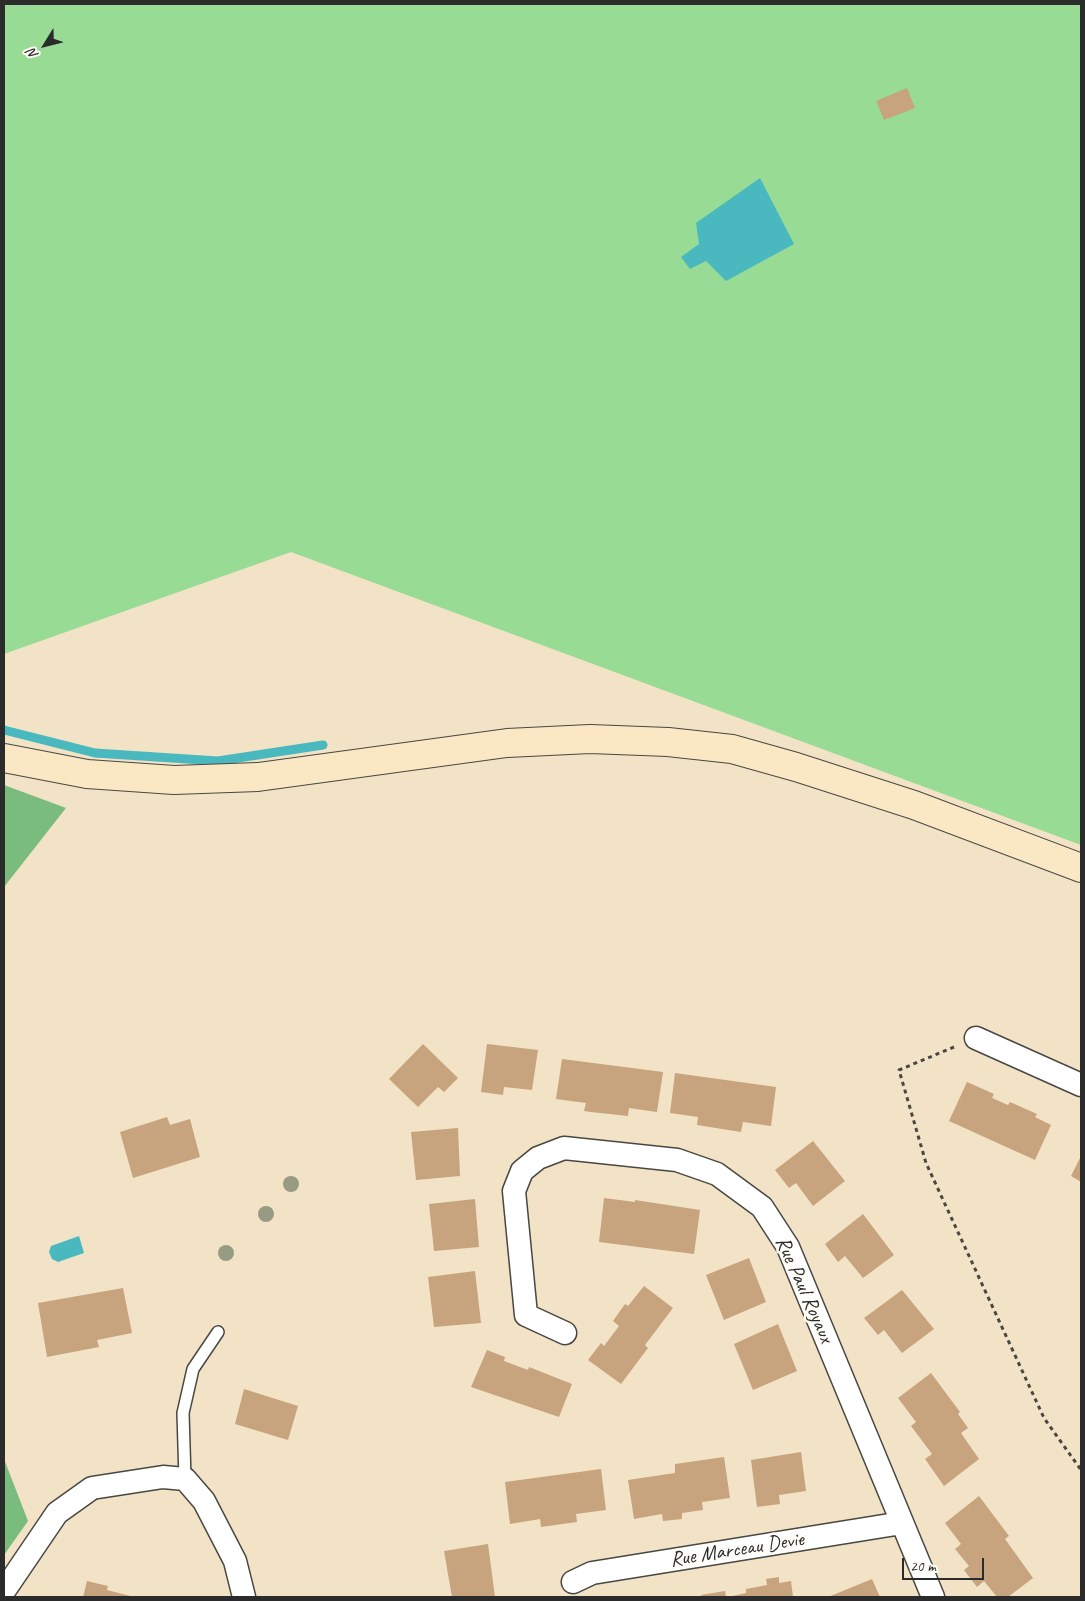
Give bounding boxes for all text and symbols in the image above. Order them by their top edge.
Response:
north arrow [20,20,70,70]
text: N [23,46,42,63]
street label: Rue Paul Royaux [769,1233,839,1347]
street label: Rue Marceau Devie [669,1527,805,1573]
scale bar [905,1548,988,1580]
text: 20 m [910,1557,936,1576]

